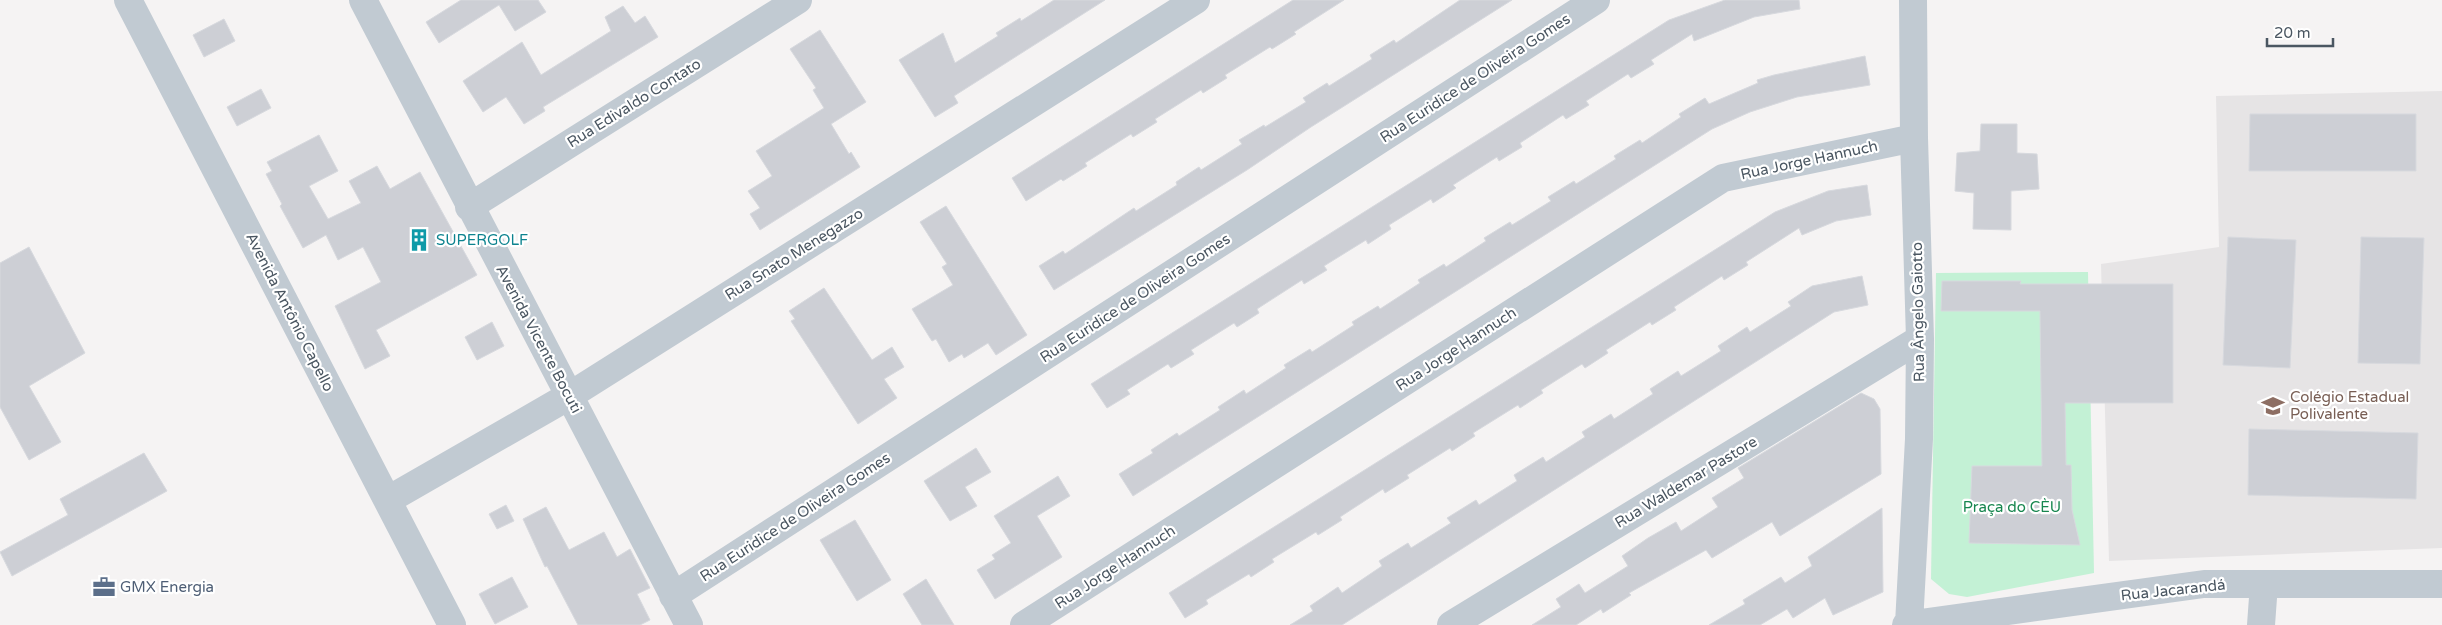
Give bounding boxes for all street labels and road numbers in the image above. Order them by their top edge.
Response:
street label: Rua Euridice de Oliveira Gomes [1377,10,1573,146]
street label: Rua Edivaldo Contato [564,55,704,151]
street label: Rua Jorge Hannuch [1739,137,1879,183]
street label: Rua Snato Menegazzo [722,204,866,304]
street label: Avenida Antônio Capello [242,230,338,394]
street label: Rua Euridice de Oliveira Gomes [1037,230,1233,366]
street label: Rua Ângelo Gaiotto [1908,242,1928,382]
street label: Avenida Vicente Bocuti [492,262,586,416]
street label: Rua Jorge Hannuch [1392,303,1520,395]
street label: Rua Waldemar Pastore [1612,432,1760,532]
street label: Rua Euridice de Oliveira Gomes [697,449,893,585]
street label: Rua Jorge Hannuch [1051,521,1179,613]
street label: Rua Jacarandá [2120,576,2226,604]

